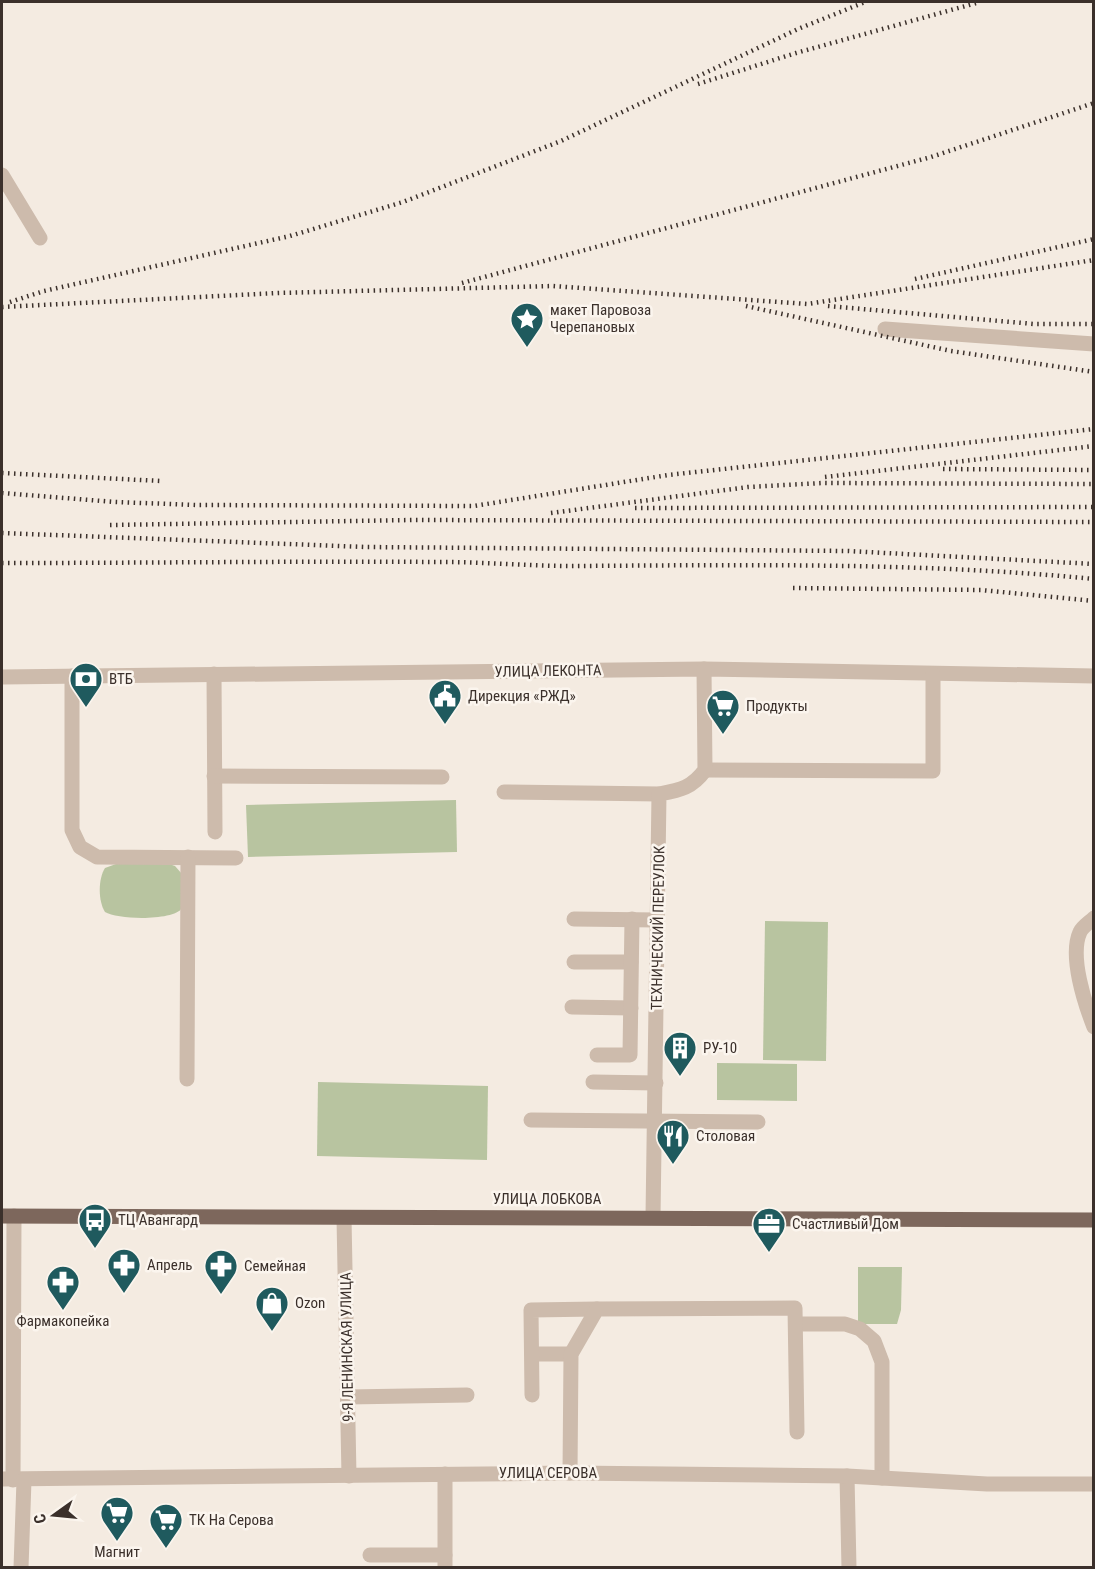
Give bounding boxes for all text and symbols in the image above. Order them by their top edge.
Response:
place icon: макет Паровоза Черепановых [509,301,545,348]
place label: макет Паровоза Черепановых [550,301,651,336]
bank icon: ВТБ [68,661,104,708]
street label: УЛИЦА ЛЕКОНТА [494,661,602,681]
place label: ВТБ [109,670,133,688]
public building icon: Дирекция «РЖД» [427,678,463,725]
place label: Дирекция «РЖД» [468,687,576,705]
supermarket icon: Продукты [705,688,741,735]
place label: Продукты [746,697,808,715]
street label: ТЕХНИЧЕСКИЙ ПЕРЕУЛОК [648,845,668,1010]
building icon: РУ-10 [662,1030,698,1077]
place label: РУ-10 [703,1039,737,1057]
restaurant icon: Столовая [655,1118,691,1165]
place label: Столовая [696,1127,755,1145]
street label: УЛИЦА ЛОБКОВА [493,1190,602,1208]
bus stop icon: ТЦ Авангард [77,1202,113,1249]
office icon: Счастливый Дом [751,1206,787,1253]
place label: ТЦ Авангард [118,1211,198,1229]
place label: Счастливый Дом [792,1215,899,1233]
pharmacy icon: Апрель [106,1247,142,1294]
pharmacy icon: Семейная [203,1248,239,1295]
place label: Апрель [147,1256,193,1274]
place label: Семейная [244,1257,306,1275]
pharmacy icon: Фармакопейка [45,1264,81,1311]
street label: 9-Я ЛЕНИНСКАЯ УЛИЦА [337,1272,357,1422]
shop icon: Ozon [254,1285,290,1332]
place label: Ozon [295,1294,325,1312]
place label: Фармакопейка [17,1312,109,1330]
street label: УЛИЦА СЕРОВА [499,1464,597,1482]
north arrow [24,1485,84,1545]
supermarket icon: Магнит [99,1495,135,1542]
supermarket icon: ТК На Серова [148,1502,184,1549]
place label: ТК На Серова [189,1511,274,1529]
text: С [30,1512,50,1526]
place label: Магнит [94,1543,140,1561]

